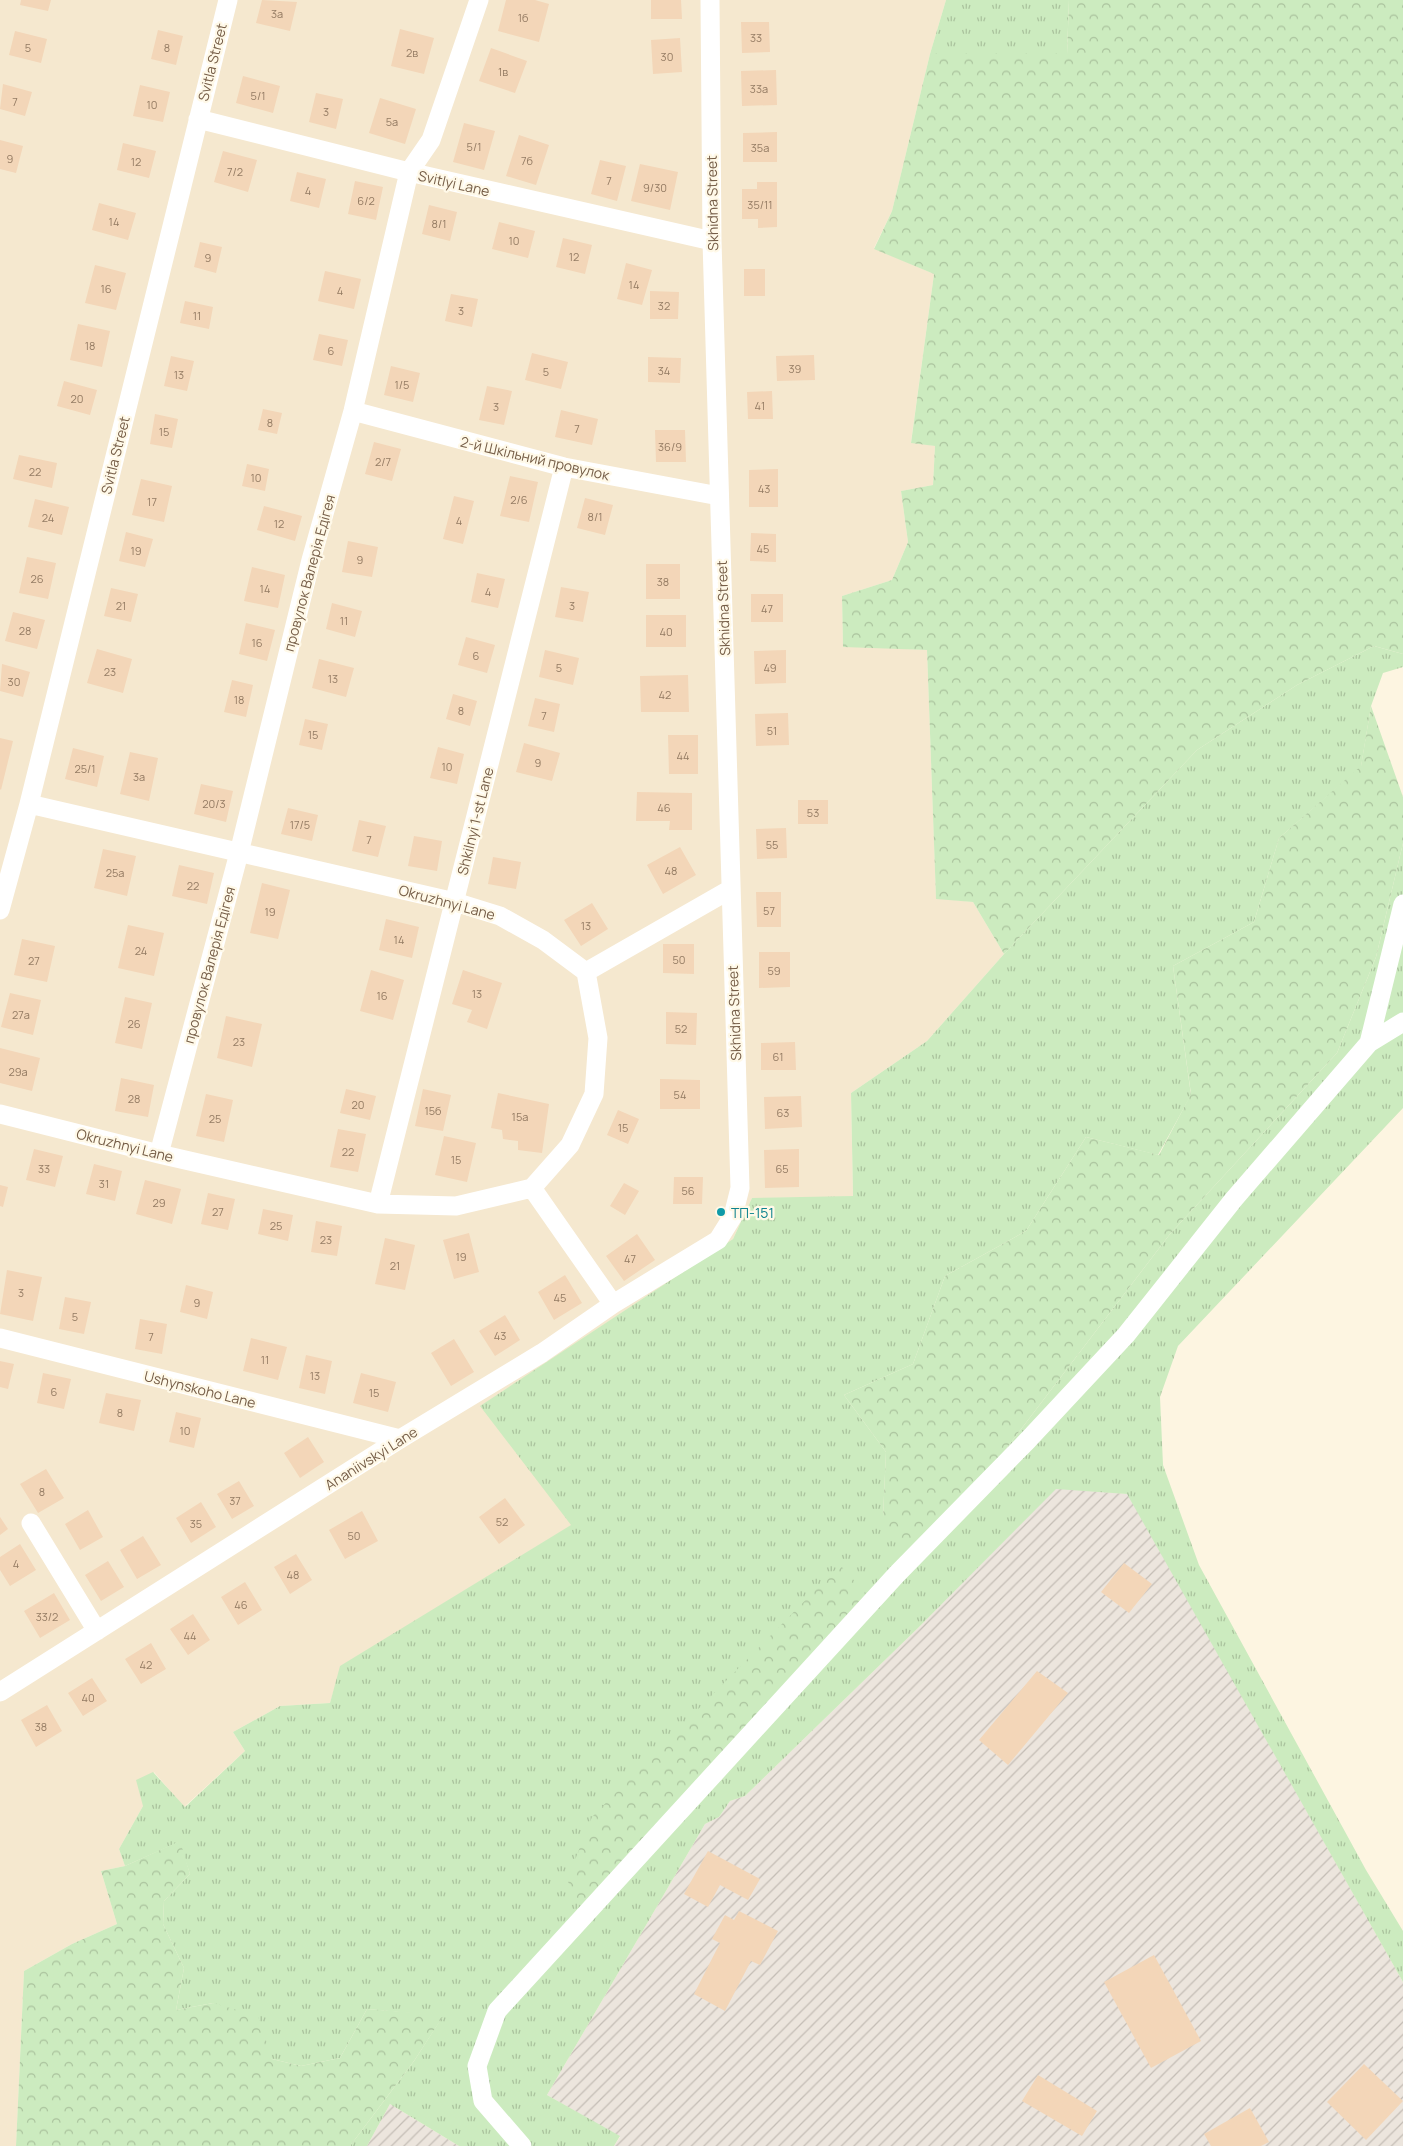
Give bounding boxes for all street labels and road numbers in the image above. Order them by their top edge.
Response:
street label: Svitla Street [193,21,231,103]
street label: Skhidna Street [702,155,722,251]
street label: Svitlyi Lane [416,166,492,200]
street label: Svitla Street [96,414,134,496]
street label: 2-й Шкільний провулок [459,432,612,485]
street label: провулок Валерія Едігея [279,492,339,654]
street label: Skhidna Street [712,560,734,656]
street label: Shkilnyi 1-st Lane [452,765,498,877]
street label: Okruzhnyi Lane [397,880,497,924]
street label: провулок Валерія Едігея [179,884,239,1046]
street label: Skhidna Street [723,965,745,1061]
street label: Okruzhnyi Lane [75,1124,175,1166]
street label: Ushynskoho Lane [142,1366,258,1412]
street label: Ananiivskyi Lane [321,1422,421,1494]

